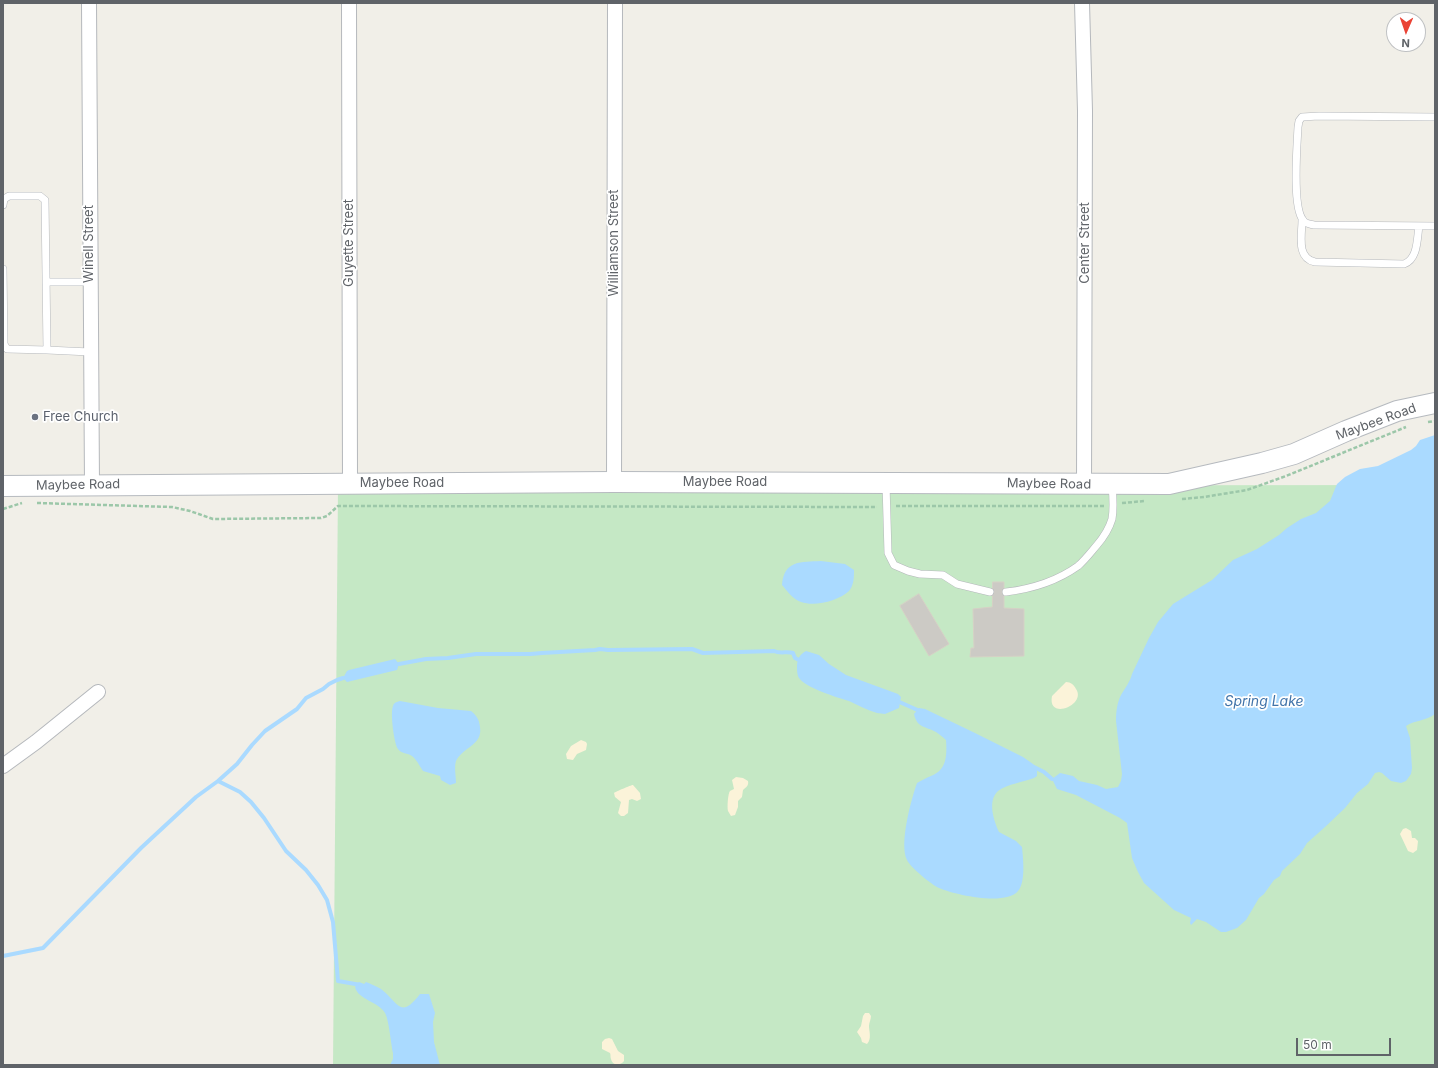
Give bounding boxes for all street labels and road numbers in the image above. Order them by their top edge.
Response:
street label: Williamson Street [606,190,622,296]
street label: Guyette Street [341,199,357,287]
street label: Center Street [1077,202,1093,284]
street label: Winell Street [81,205,97,283]
street label: Maybee Road [1334,400,1418,444]
street label: Maybee Road [683,474,767,490]
street label: Maybee Road [360,475,444,491]
street label: Maybee Road [1007,475,1091,493]
street label: Maybee Road [36,476,120,494]

